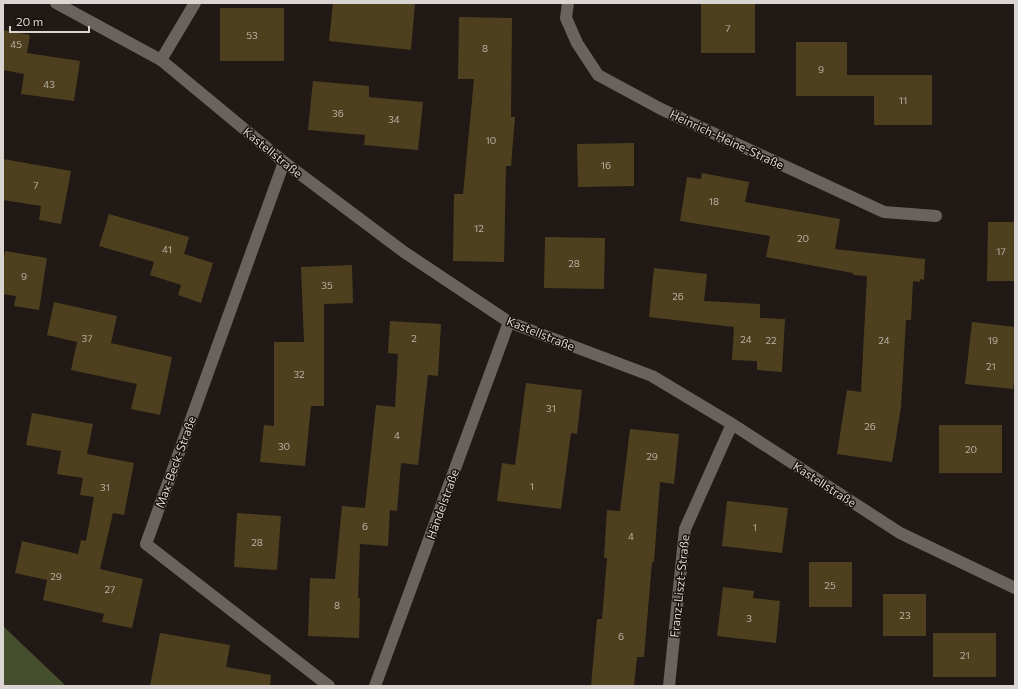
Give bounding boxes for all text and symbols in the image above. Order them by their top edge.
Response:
scale bar [10,8,89,34]
text: 20 m [16,14,43,28]
house number: 7 [725,22,731,34]
house number: 53 [246,29,258,41]
house number: 45 [10,38,22,50]
house number: 8 [482,42,488,54]
house number: 9 [818,63,824,75]
house number: 43 [43,78,55,90]
house number: 11 [899,94,907,106]
street label: Heinrich-Heine-Straße [668,106,786,172]
house number: 36 [332,107,344,119]
house number: 34 [388,113,400,125]
street label: Kastellstraße [241,124,305,180]
house number: 10 [486,134,496,146]
house number: 16 [601,159,611,171]
house number: 7 [33,179,39,191]
house number: 18 [709,195,719,207]
house number: 12 [474,222,484,234]
house number: 20 [797,232,809,244]
house number: 41 [162,243,172,255]
house number: 17 [996,245,1006,257]
house number: 28 [568,257,580,269]
house number: 9 [21,270,27,282]
house number: 35 [321,279,333,291]
house number: 26 [672,290,684,302]
street label: Kastellstraße [505,313,577,353]
house number: 37 [82,332,92,344]
house number: 2 [411,332,417,344]
house number: 24 [740,333,752,345]
house number: 22 [765,334,777,346]
house number: 24 [878,334,890,346]
house number: 19 [988,334,998,346]
house number: 21 [986,360,996,372]
house number: 32 [293,368,305,380]
house number: 31 [546,402,556,414]
street label: Max-Beck-Straße [152,414,198,510]
house number: 26 [864,420,876,432]
house number: 4 [394,429,400,441]
house number: 30 [278,440,290,452]
house number: 20 [965,443,977,455]
house number: 29 [646,450,658,462]
street label: Kastellstraße [791,459,859,509]
street label: Händelstraße [423,467,461,541]
house number: 1 [530,480,534,492]
house number: 31 [100,481,110,493]
house number: 6 [362,520,368,532]
house number: 1 [753,521,757,533]
house number: 4 [628,530,634,542]
street label: Franz-Liszt-Straße [667,534,691,638]
house number: 28 [251,536,263,548]
house number: 29 [50,570,62,582]
house number: 25 [824,579,836,591]
house number: 27 [105,583,115,595]
house number: 8 [334,599,340,611]
house number: 23 [899,609,911,621]
house number: 3 [746,612,752,624]
house number: 6 [618,630,624,642]
house number: 21 [960,649,970,661]

